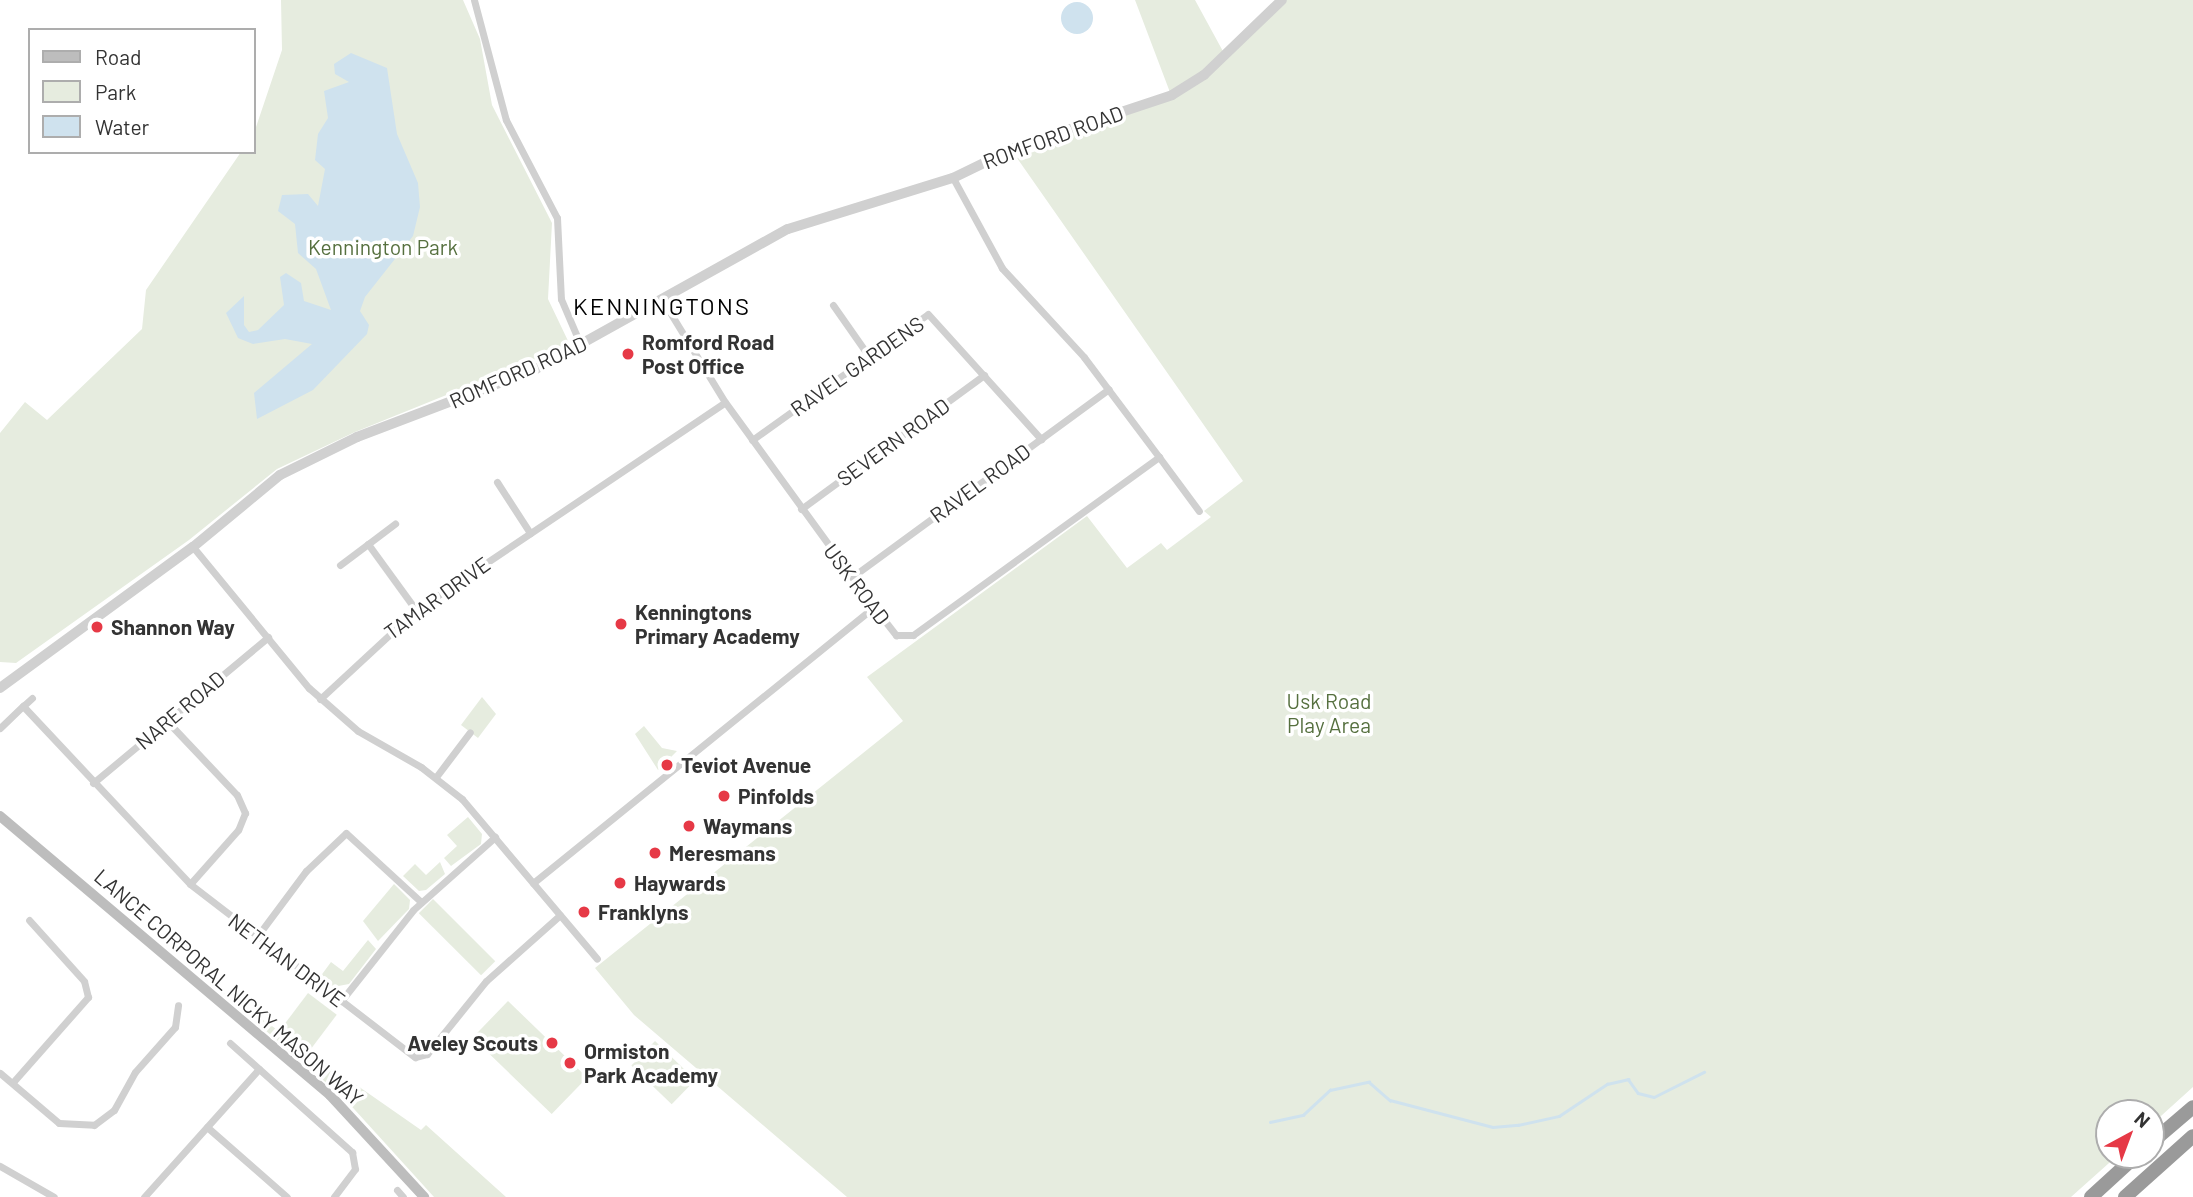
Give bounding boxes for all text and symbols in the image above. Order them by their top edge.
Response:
legend [28,28,256,154]
text: Road [95,44,141,69]
text: Park [95,79,136,104]
street label: ROMFORD ROAD [979,100,1127,174]
text: Water [95,114,149,139]
park label: Kennington Park [308,234,458,260]
district label: KENNINGTONS [574,292,750,320]
street label: RAVEL GARDENS [786,311,928,421]
place label: Romford Road Post Office [642,329,774,379]
street label: ROMFORD ROAD [446,330,590,414]
marker: Romford Road Post Office [620,346,636,362]
street label: SEVERN ROAD [832,393,954,491]
street label: RAVEL ROAD [925,438,1035,528]
street label: USK ROAD [818,539,896,629]
street label: TAMAR DRIVE [379,551,495,645]
place label: Kenningtons Primary Academy [635,599,800,649]
place label: Shannon Way [111,614,235,640]
marker: Kenningtons Primary Academy [613,616,629,632]
marker: Shannon Way [89,619,105,635]
street label: NARE ROAD [130,666,230,754]
park label: Usk Road Play Area [1287,688,1371,738]
place label: Teviot Avenue [681,752,811,778]
marker: Teviot Avenue [659,757,675,773]
place label: Pinfolds [738,783,814,809]
marker: Pinfolds [716,788,732,804]
place label: Waymans [703,813,792,839]
marker: Waymans [681,818,697,834]
place label: Meresmans [669,840,776,866]
marker: Meresmans [647,845,663,861]
street label: LANCE CORPORAL NICKY MASON WAY [90,863,368,1111]
place label: Haywards [634,870,726,896]
marker: Haywards [612,875,628,891]
place label: Franklyns [598,899,689,925]
marker: Franklyns [576,904,592,920]
street label: NETHAN DRIVE [224,908,350,1012]
place label: Aveley Scouts [407,1030,538,1056]
marker: Aveley Scouts [544,1035,560,1051]
place label: Ormiston Park Academy [584,1038,718,1088]
marker: Ormiston Park Academy [562,1055,578,1071]
north arrow [2095,1099,2165,1169]
text: N [2130,1106,2155,1132]

